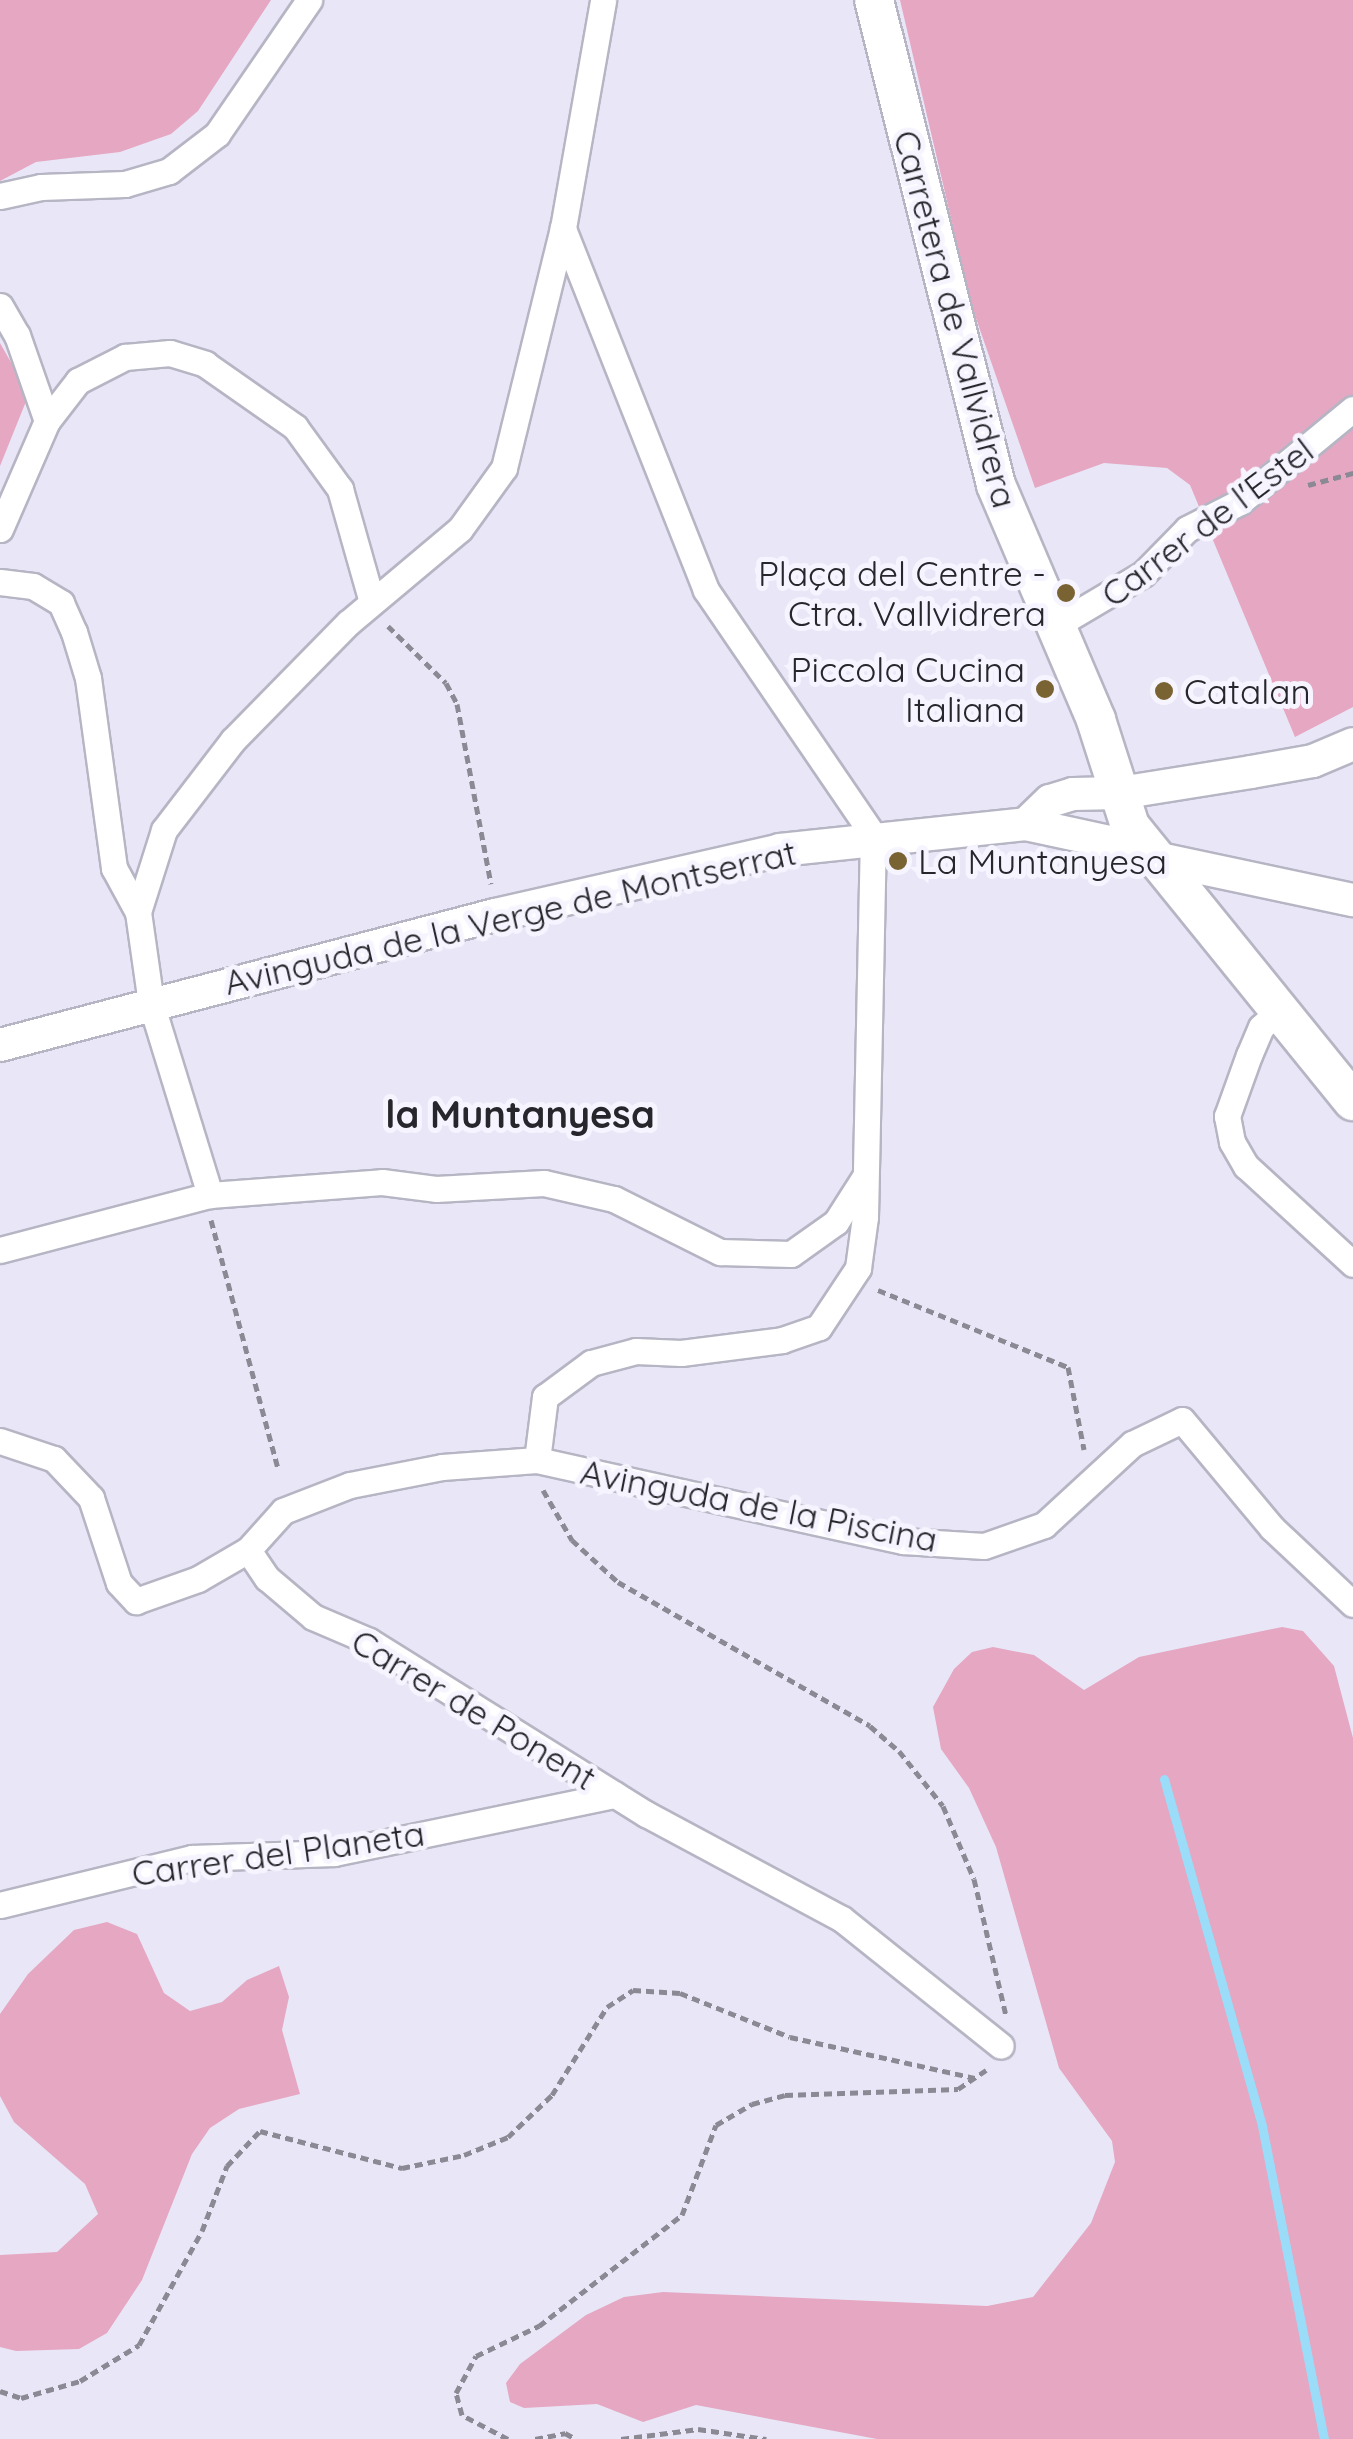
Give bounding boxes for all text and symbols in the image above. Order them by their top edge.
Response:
street label: Carretera de Vallvidrera [885,126,1027,512]
street label: Carrer de l'Estel [1093,429,1321,615]
place label: Plaça del Centre - Ctra. Vallvidrera [758,552,1046,634]
marker: Plaça del Centre - Ctra. Vallvidrera [1055,582,1077,604]
place label: Piccola Cucina Italiana [791,648,1025,730]
place label: Catalan [1184,670,1311,712]
marker: Piccola Cucina Italiana [1034,678,1056,700]
marker: Catalan [1153,680,1175,702]
street label: Avinguda de la Verge de Montserrat [220,831,800,1003]
place label: La Muntanyesa [918,840,1167,882]
marker: La Muntanyesa [887,850,909,872]
district label: la Muntanyesa [385,1092,655,1138]
street label: Avinguda de la Piscina [577,1450,941,1560]
street label: Carrer de Ponent [344,1620,604,1798]
street label: Carrer del Planeta [129,1812,427,1894]

